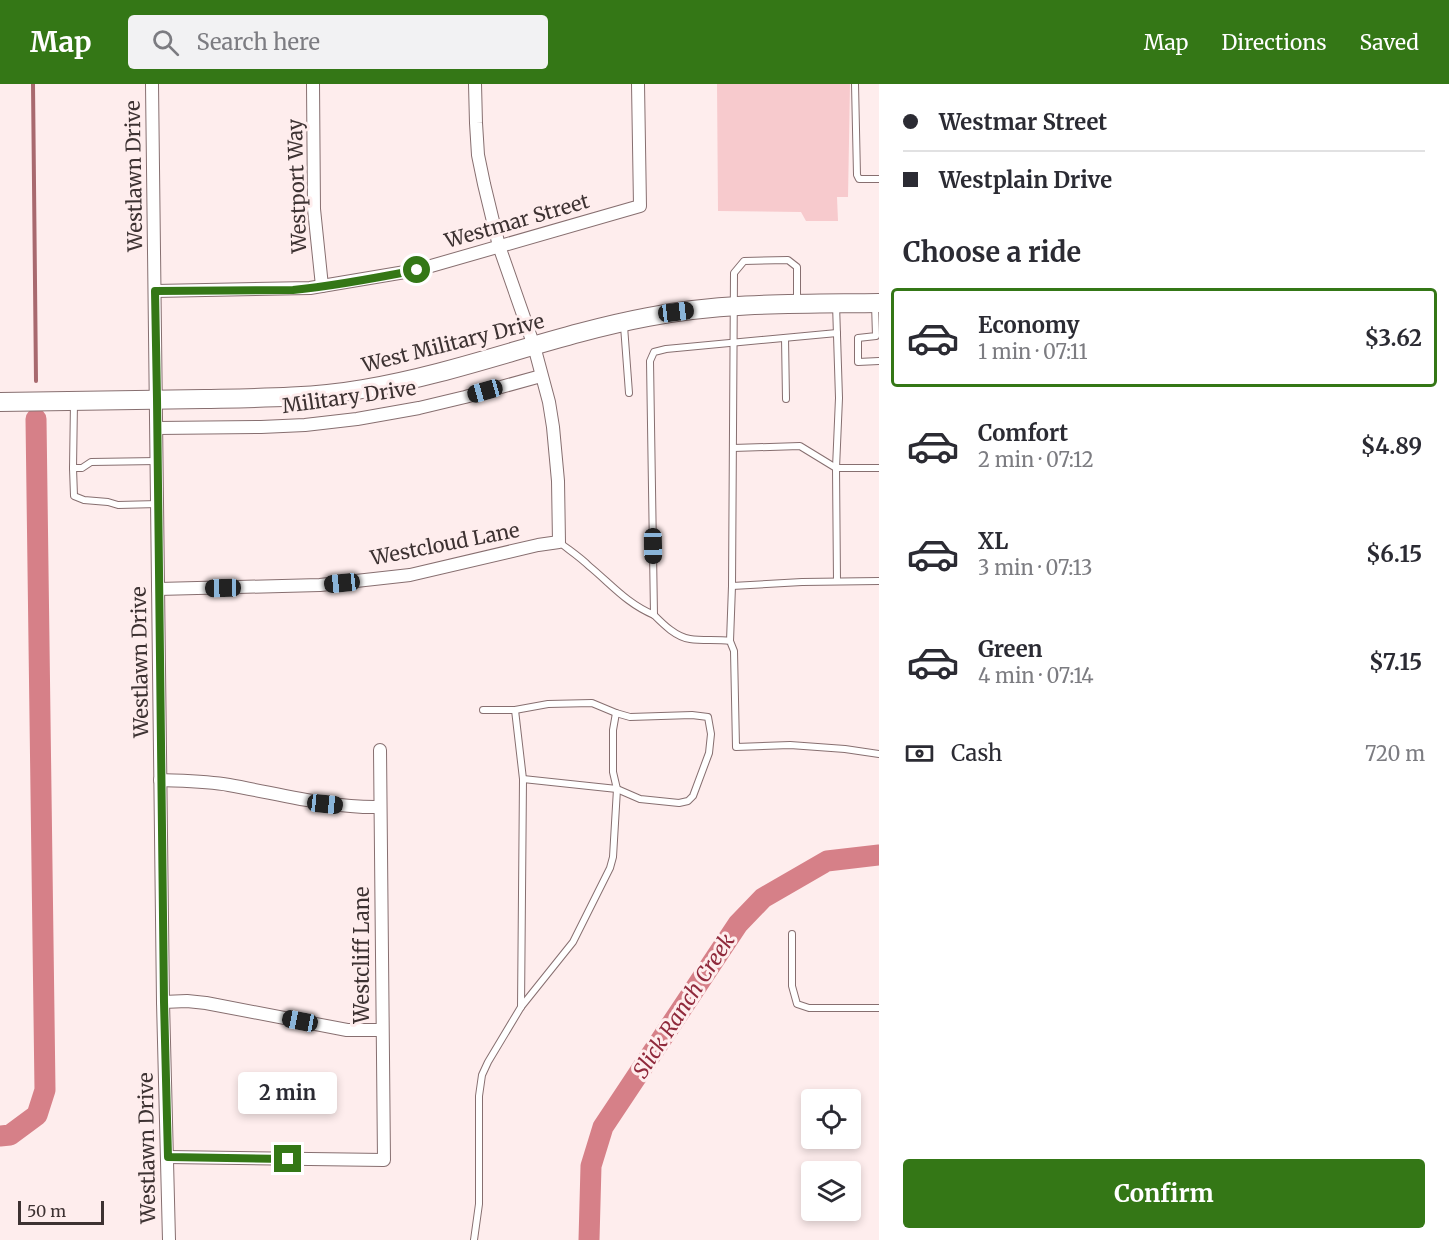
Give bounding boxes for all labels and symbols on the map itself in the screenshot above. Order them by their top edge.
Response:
street label: Westlawn Drive [120,100,147,253]
street label: Westport Way [282,118,311,255]
street label: Westmar Street [441,188,592,253]
route start [403,256,430,283]
car [657,301,695,323]
street label: West Military Drive [358,308,547,377]
street label: Military Drive [280,375,417,418]
car [465,377,505,405]
street label: Westcloud Lane [367,517,522,570]
car [644,528,662,564]
car [323,572,361,594]
car [205,579,241,597]
street label: Westlawn Drive [126,586,153,739]
car [306,793,344,815]
street label: Westcliff Lane [349,887,374,1025]
water label: Slick Ranch Creek [627,928,741,1083]
car [281,1009,319,1033]
street label: Westlawn Drive [133,1072,160,1225]
callout: 2 min [238,1072,338,1114]
route end [274,1145,301,1172]
scale bar [18,1198,104,1226]

